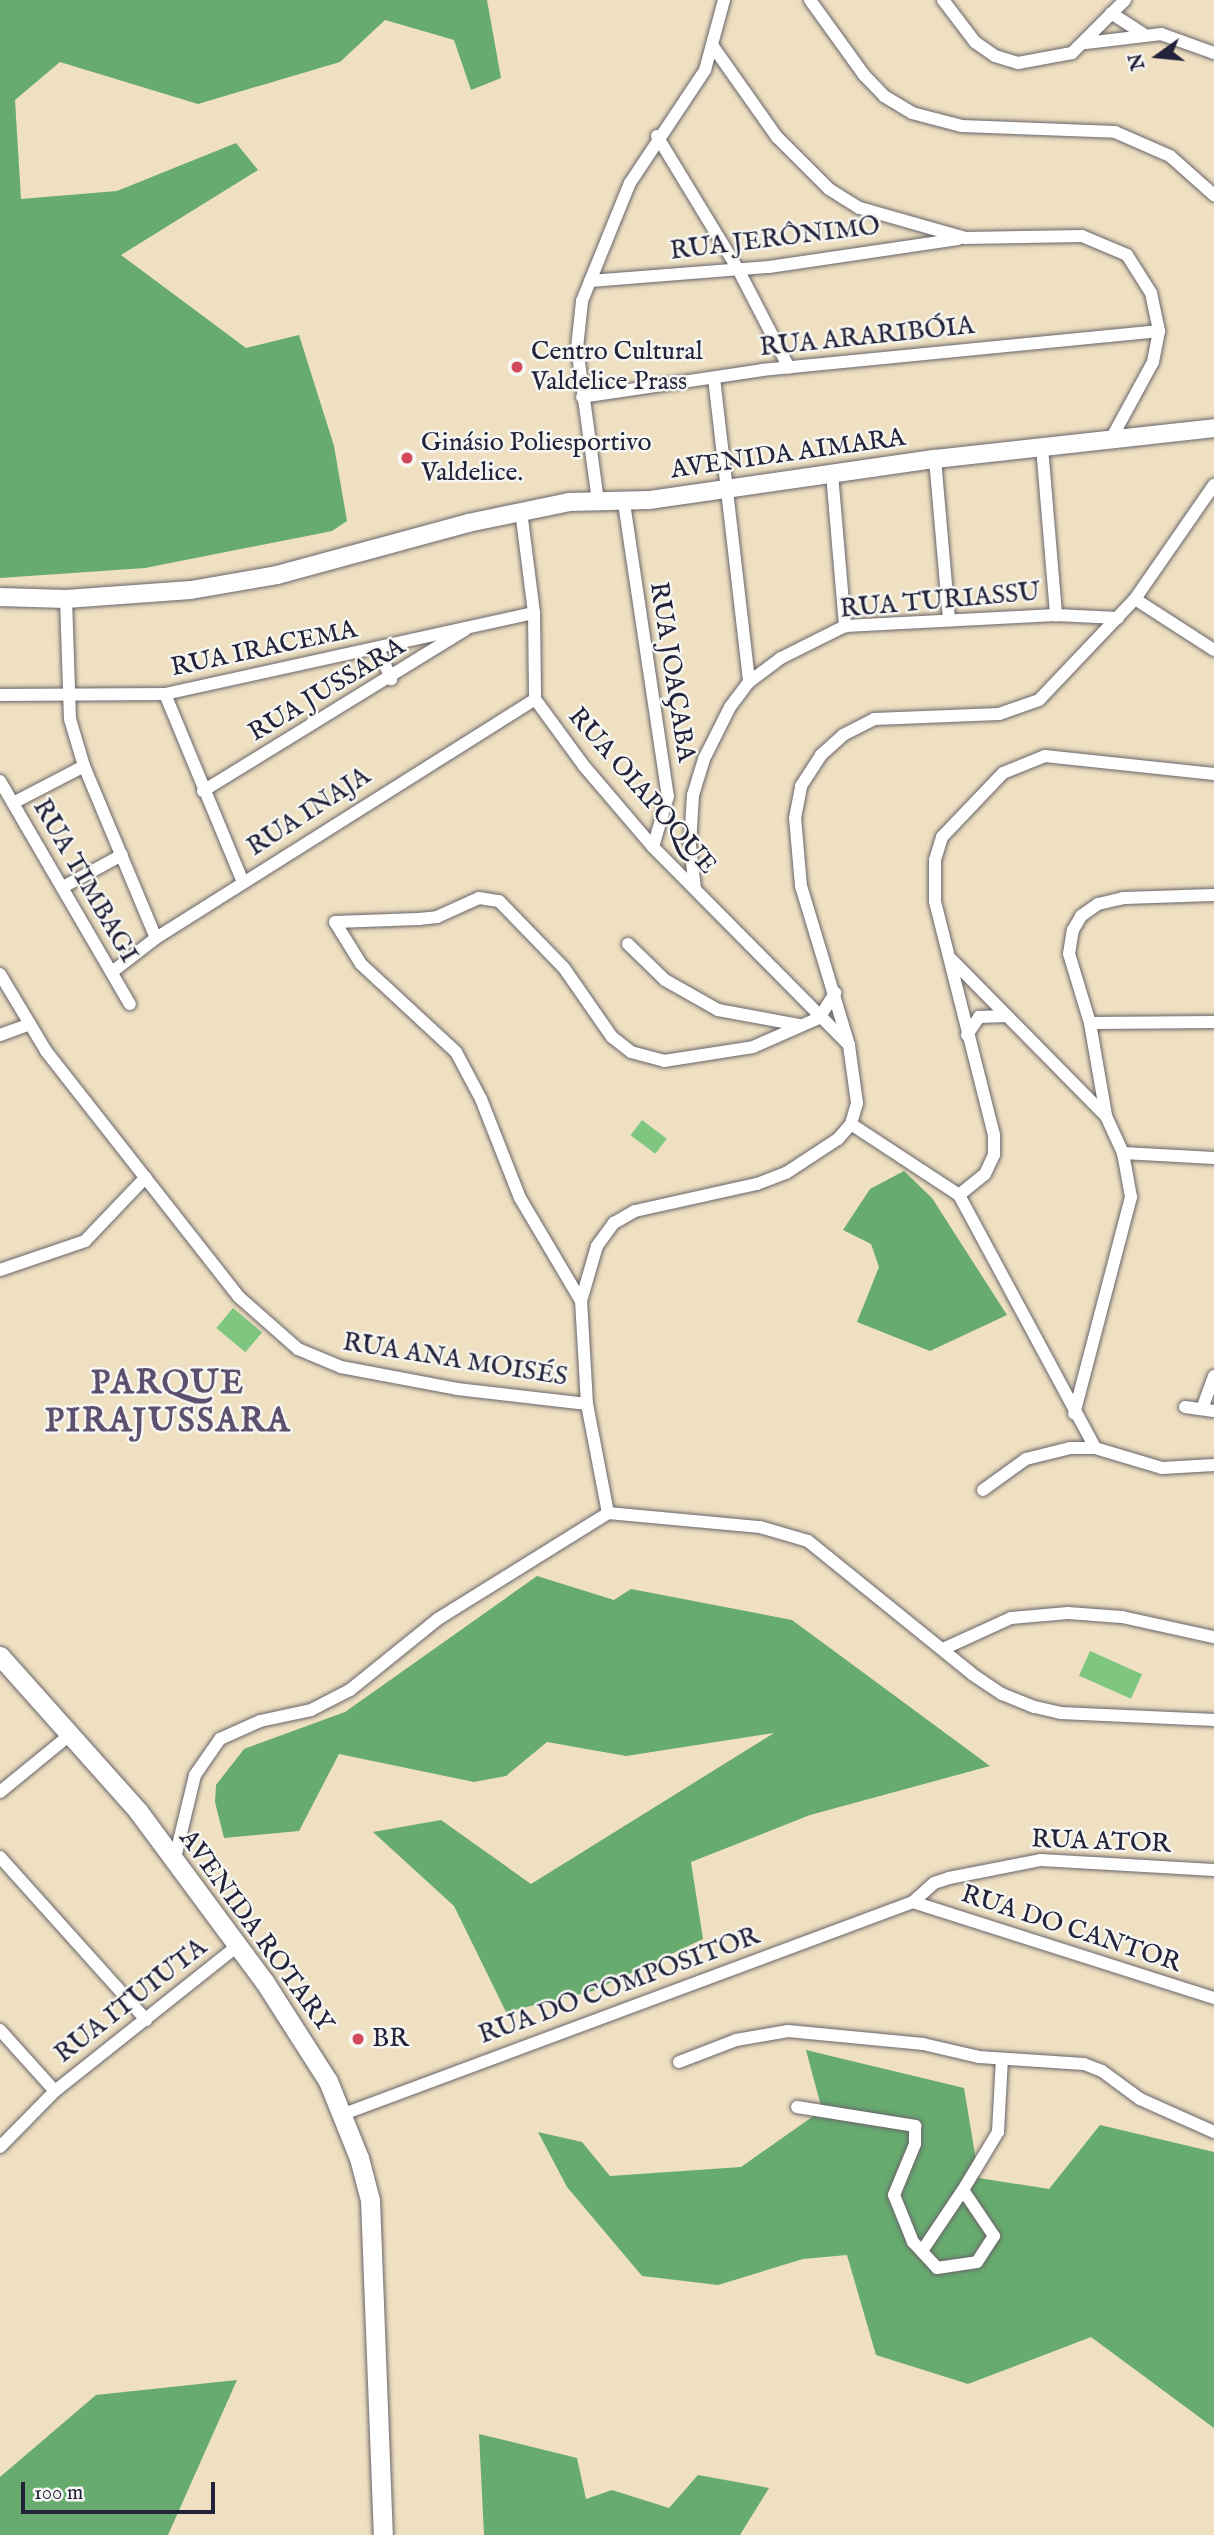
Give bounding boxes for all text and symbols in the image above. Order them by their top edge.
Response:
north arrow [1123,21,1193,91]
text: N [1124,50,1151,72]
street label: RUA JERÔNIMO [668,211,882,267]
street label: RUA ARARIBÓIA [758,310,976,364]
place label: Centro Cultural Valdelice Prass [531,336,703,398]
marker: Centro Cultural Valdelice Prass [509,359,525,375]
street label: AVENIDA AIMARA [669,422,907,486]
place label: Ginásio Poliesportivo Valdelice. [421,427,651,488]
marker: Ginásio Poliesportivo Valdelice. [399,450,415,466]
street label: RUA TURIASSU [838,577,1042,625]
street label: RUA JOAÇABA [642,580,702,764]
street label: RUA IRACEMA [168,614,360,684]
street label: RUA JUSSARA [243,631,411,749]
street label: RUA OIAPOQUE [561,701,723,881]
street label: RUA INAJA [242,761,376,863]
street label: RUA TIMBAGI [26,794,144,968]
street label: RUA ANA MOISÉS [340,1327,570,1393]
district label: PARQUE PIRAJUSSARA [46,1365,290,1443]
street label: AVENIDA ROTARY [172,1824,340,2038]
street label: RUA ATOR [1031,1824,1171,1860]
street label: RUA DO CANTOR [957,1879,1185,1979]
street label: RUA DO COMPOSITOR [474,1921,764,2051]
street label: RUA ITUIUTA [49,1932,213,2070]
place label: BR [372,2023,409,2055]
marker: BR [350,2031,366,2047]
scale bar [24,2468,219,2512]
text: 100 m [34,2480,83,2507]

